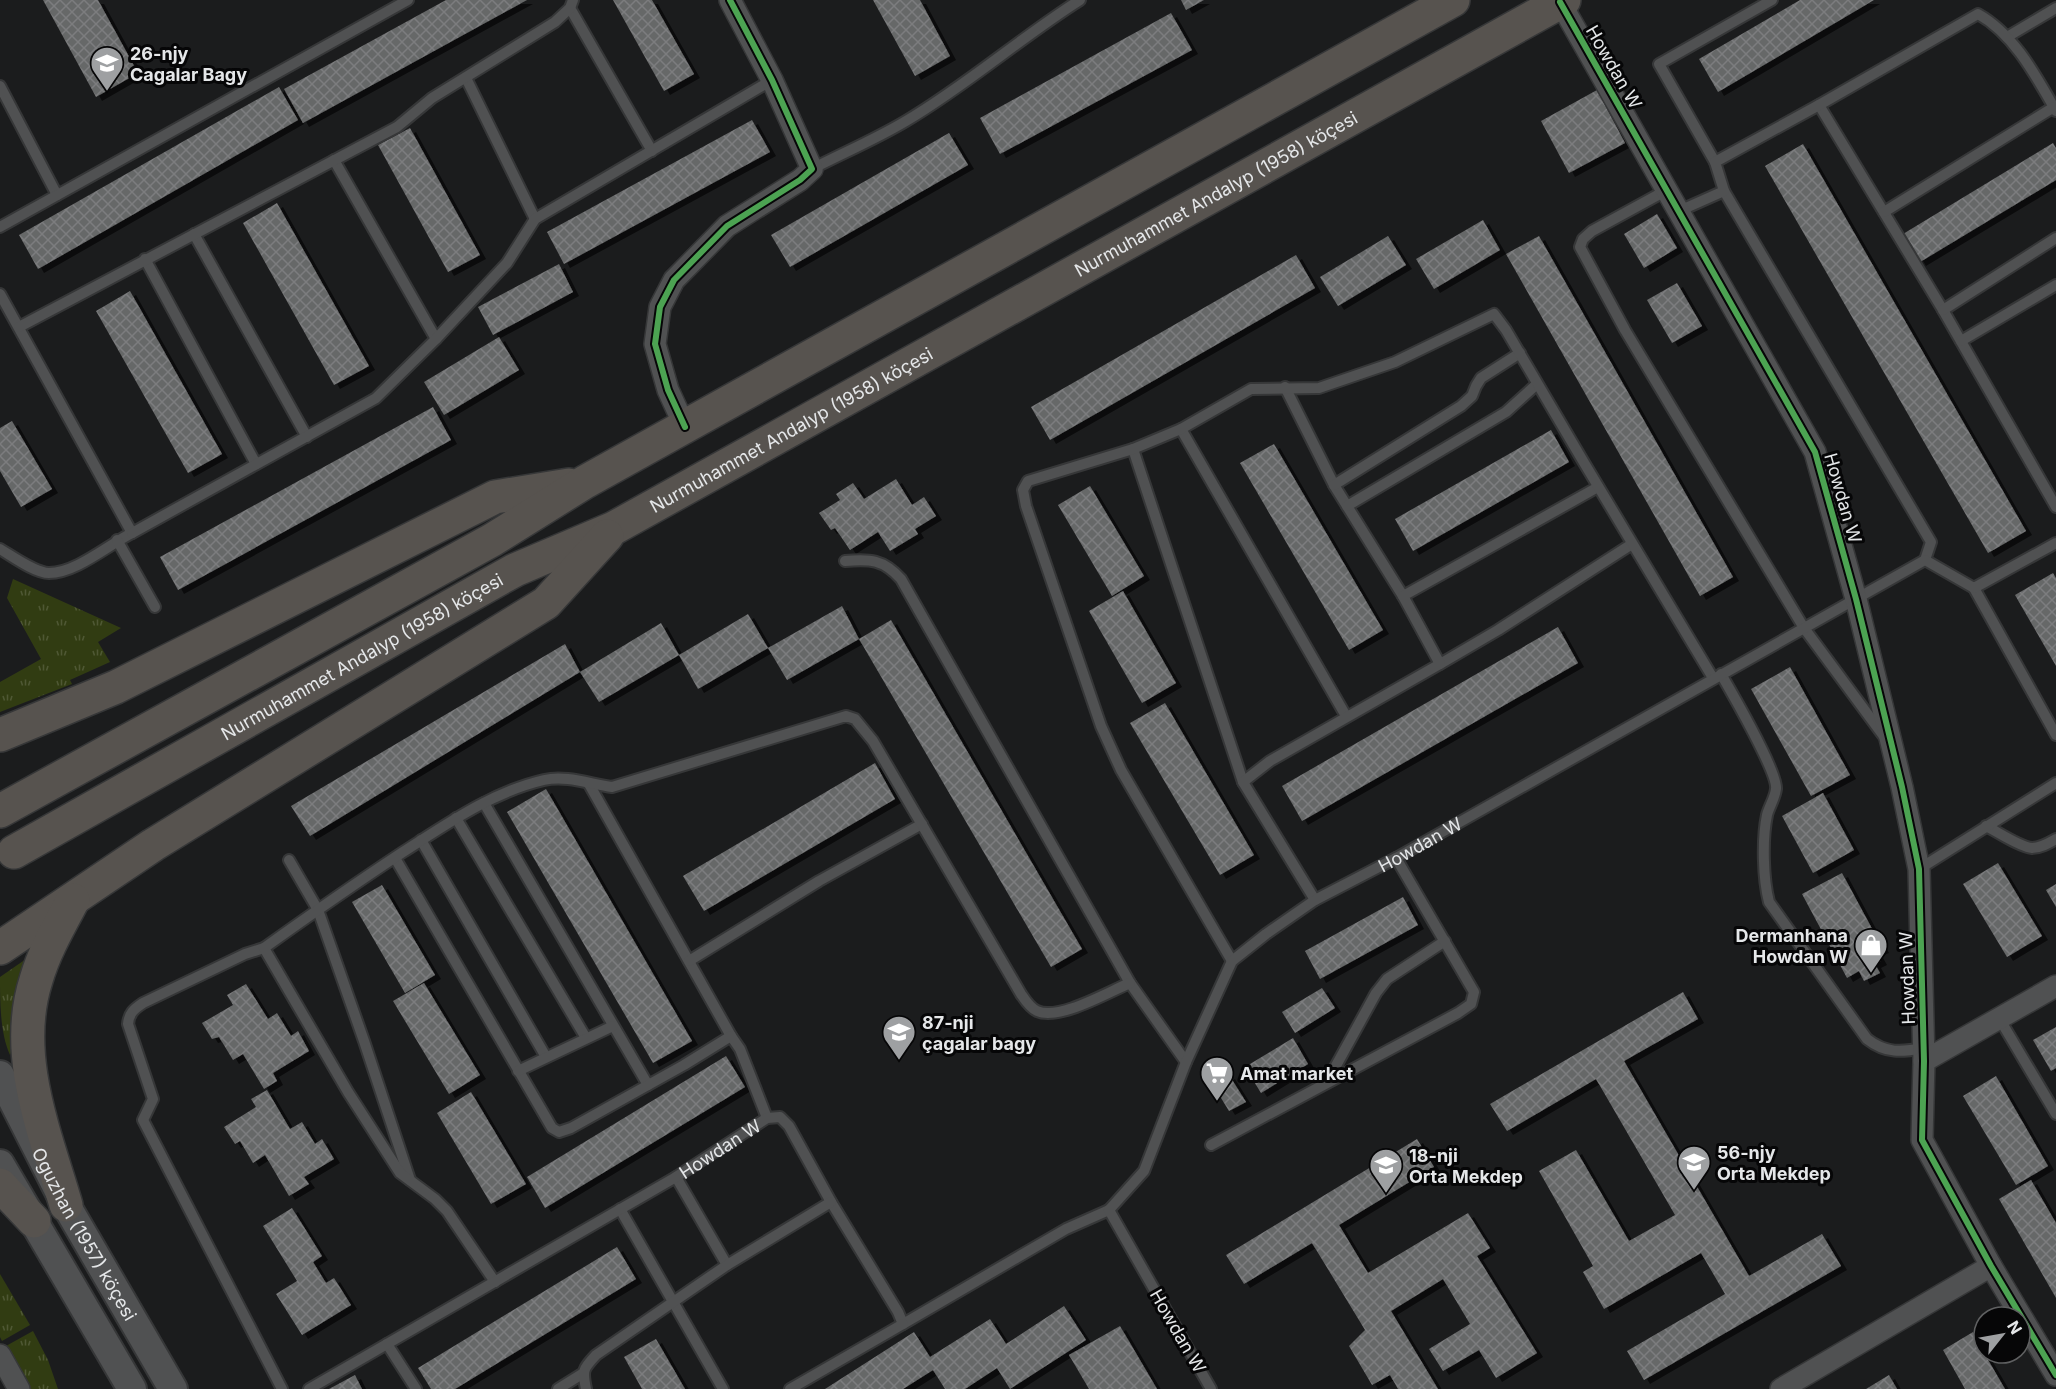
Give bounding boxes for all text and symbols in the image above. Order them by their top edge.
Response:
street label: Howdan W [1582,22,1646,113]
place label: 26-njy Cagalar Bagy [130,43,247,85]
school or university icon: 26-njy Cagalar Bagy [89,45,125,92]
street label: Nurmuhammet Andalyp (1958) köçesi [1071,107,1361,280]
street label: Nurmuhammet Andalyp (1958) köçesi [646,343,936,517]
street label: Howdan W [1820,450,1866,546]
street label: Nurmuhammet Andalyp (1958) köçesi [217,569,506,744]
street label: Howdan W [1374,812,1466,876]
place label: Dermanhana Howdan W [1735,925,1848,967]
shop icon: Dermanhana Howdan W [1853,927,1889,974]
street label: Howdan W [1895,931,1919,1025]
place label: 87-nji çagalar bagy [922,1012,1036,1054]
school or university icon: 87-nji çagalar bagy [881,1014,917,1061]
supermarket icon: Amat market [1199,1055,1235,1102]
place label: Amat market [1240,1063,1353,1084]
street label: Howdan W [675,1114,765,1183]
place label: 56-njy Orta Mekdep [1717,1142,1831,1184]
street label: Oguzhan (1957) köçesi [28,1144,141,1324]
school or university icon: 56-njy Orta Mekdep [1676,1144,1712,1191]
place label: 18-nji Orta Mekdep [1409,1145,1523,1187]
school or university icon: 18-nji Orta Mekdep [1368,1147,1404,1194]
street label: Howdan W [1146,1286,1210,1377]
north arrow [1972,1305,2032,1365]
text: N [2003,1317,2027,1338]

